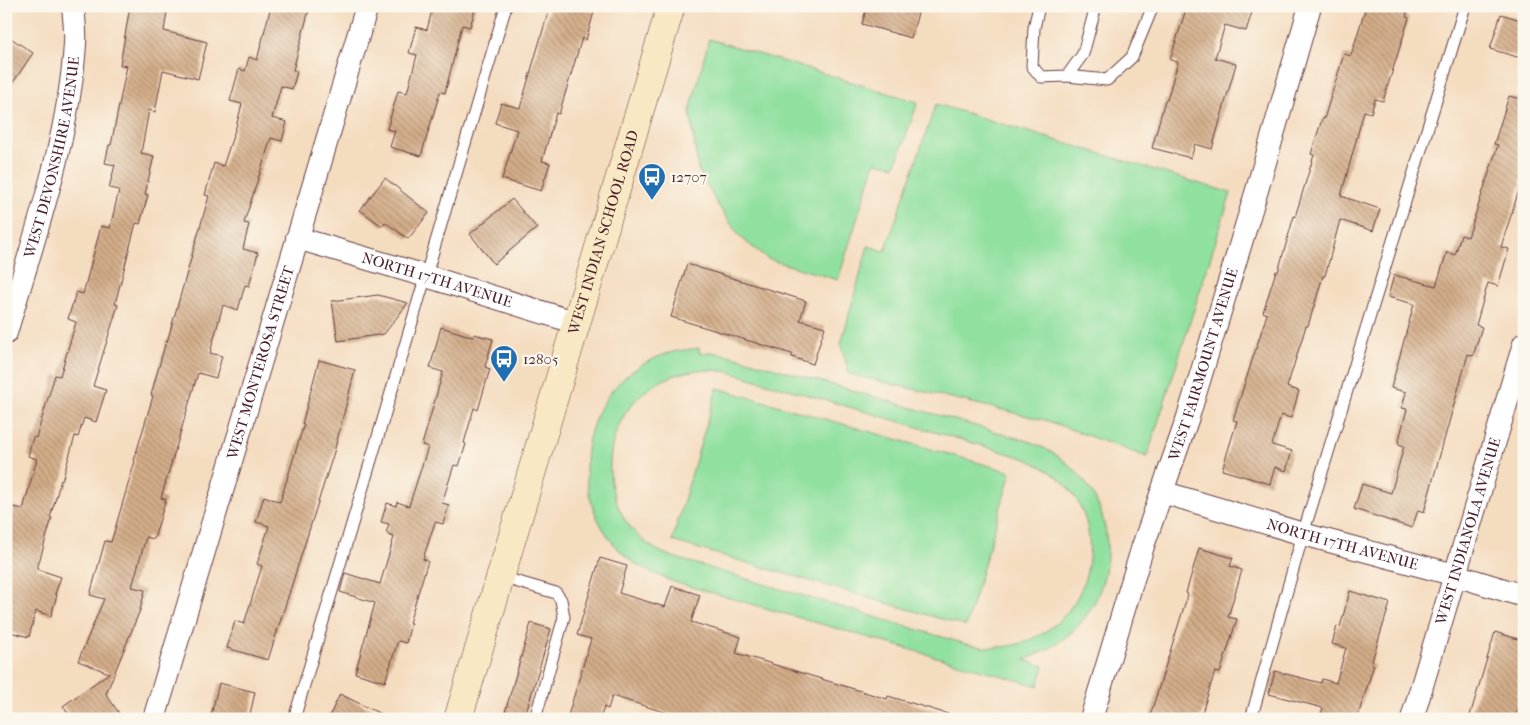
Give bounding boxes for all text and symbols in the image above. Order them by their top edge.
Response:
street label: WEST DEVONSHIRE AVENUE [20,56,83,261]
street label: WEST INDIAN SCHOOL ROAD [564,128,642,338]
bus stop icon: 12707 [637,162,667,201]
place label: 12707 [671,168,707,186]
street label: NORTH 17TH AVENUE [360,249,514,311]
street label: WEST MONTEROSA STREET [223,263,298,462]
street label: WEST FAIRMOUNT AVENUE [1164,266,1242,464]
bus stop icon: 12805 [489,344,519,383]
place label: 12805 [523,350,558,368]
street label: WEST INDIANOLA AVENUE [1431,436,1505,628]
street label: NORTH 17TH AVENUE [1265,515,1420,574]

